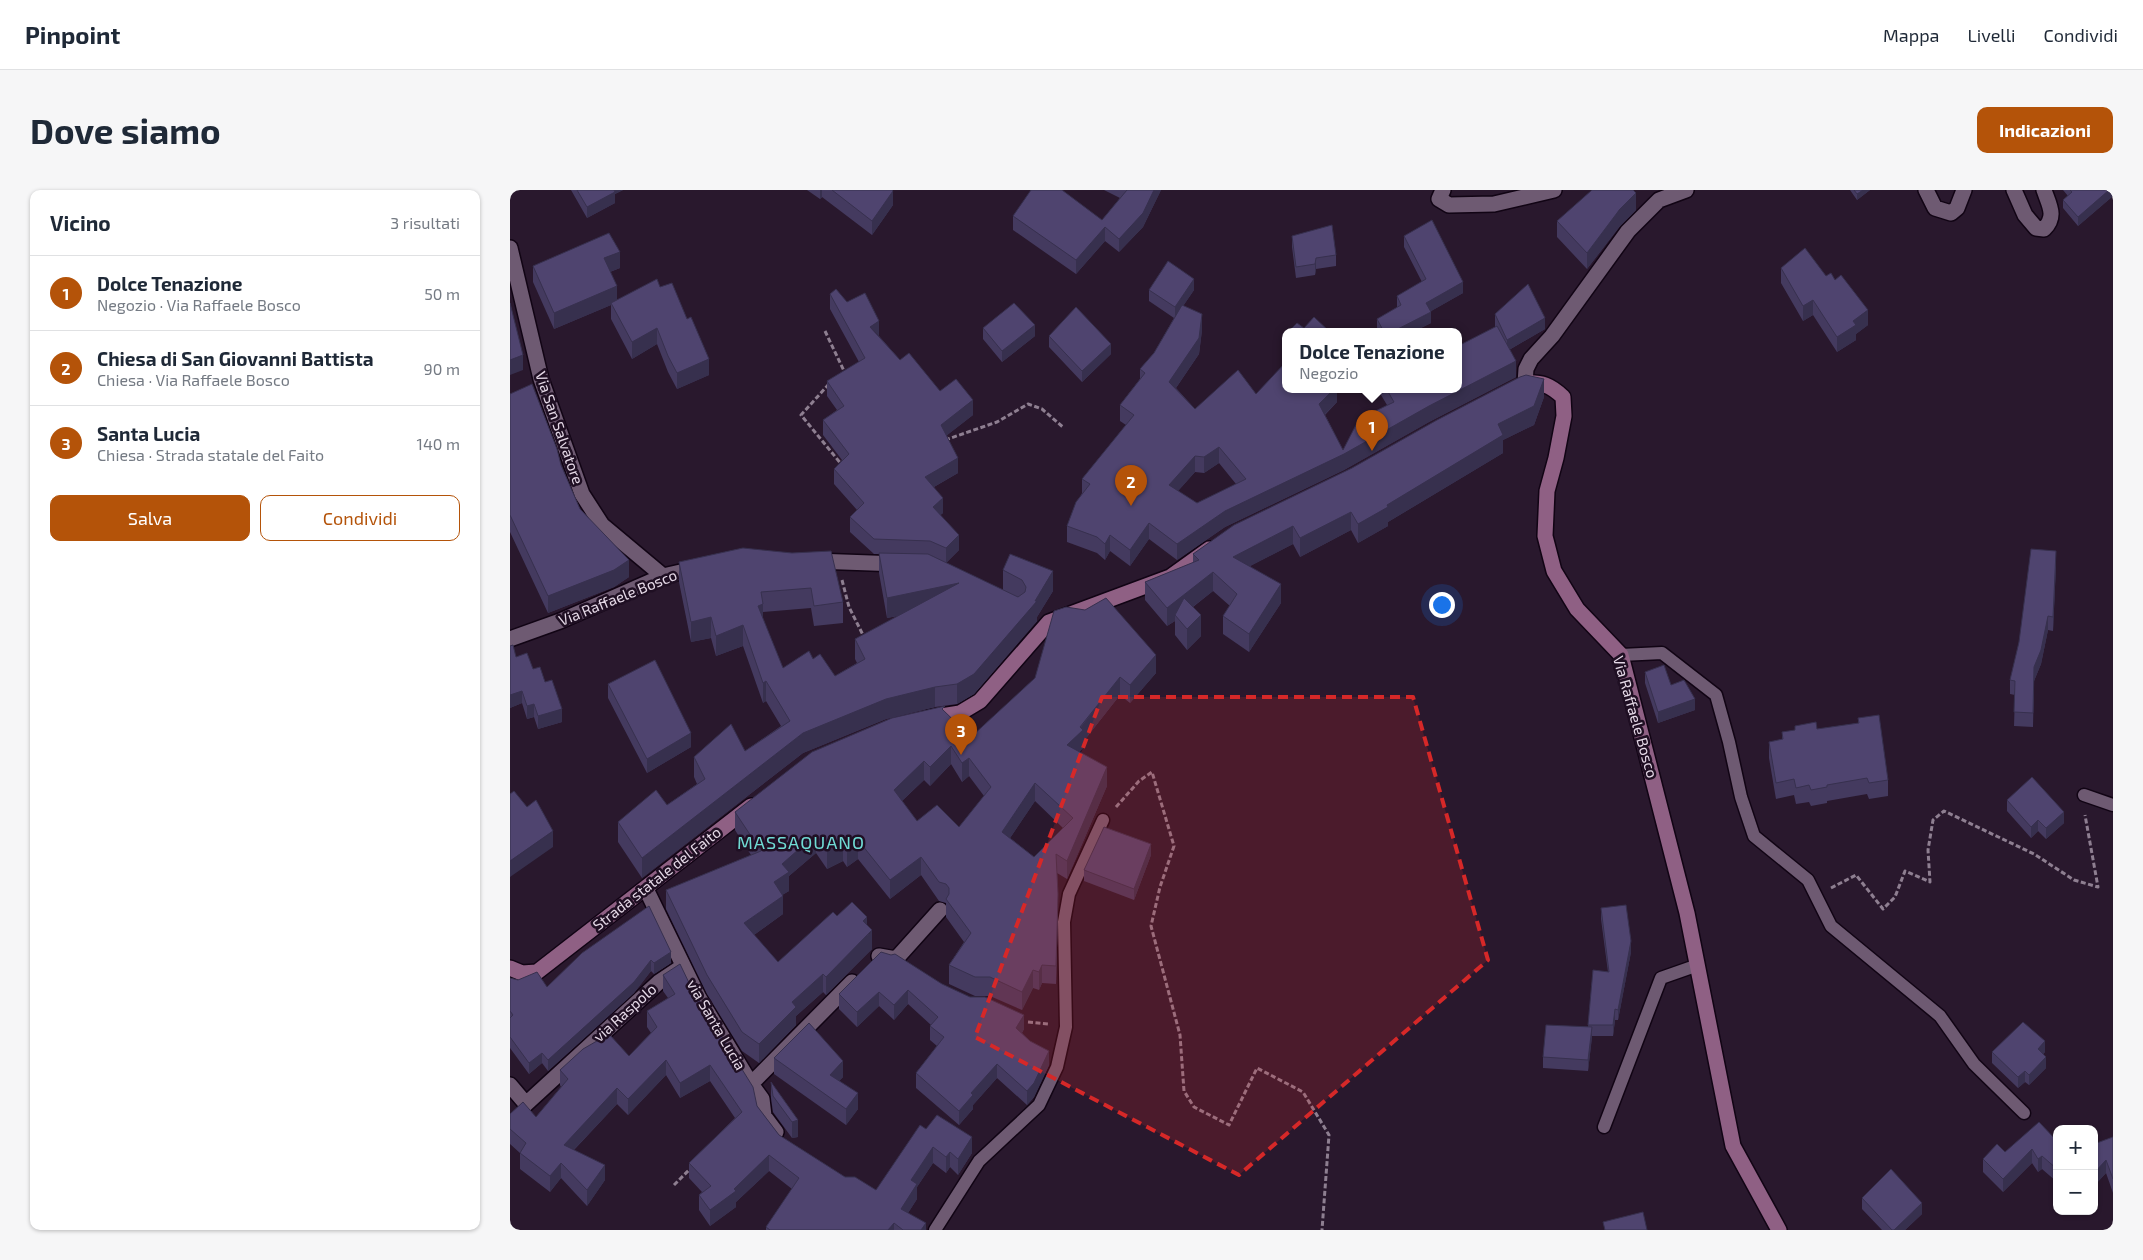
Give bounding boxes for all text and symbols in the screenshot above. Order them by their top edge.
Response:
text: Pinpoint [25,20,120,49]
text: Mappa [1883,24,1940,46]
text: Livelli [1968,24,2015,46]
text: Condividi [2043,24,2118,46]
button: Indicazioni [1977,107,2113,153]
text: Dove siamo [30,109,221,151]
text: Vicino [50,210,111,235]
text: 3 risultati [390,213,460,232]
text: Dolce Tenazione [97,272,242,295]
text: 1 [63,284,69,303]
text: 50 m [424,284,460,303]
text: Negozio · Via Raffaele Bosco [97,295,301,314]
popup [1282,328,1462,393]
text: Dolce Tenazione [1299,340,1445,363]
text: Chiesa di San Giovanni Battista [97,347,374,370]
text: 2 [61,359,71,378]
text: 90 m [424,359,460,378]
text: Negozio [1299,363,1358,382]
street label: Via San Salvatore [532,369,588,486]
text: Chiesa · Via Raffaele Bosco [97,370,290,389]
pin: 1 [1356,410,1388,451]
text: Santa Lucia [97,422,200,445]
text: 3 [61,434,71,453]
text: 140 m [417,434,460,453]
text: Chiesa · Strada statale del Faito [97,445,324,464]
pin: 2 [1115,465,1147,506]
button: Salva [50,495,250,541]
button: Condividi [260,495,460,541]
street label: Via Raffaele Bosco [556,565,679,629]
your location [1429,592,1455,618]
street label: Via Raffaele Bosco [1610,654,1662,780]
pin: 3 [945,714,977,755]
street label: Strada statale del Faito [589,823,724,934]
district label: MASSAQUANO [737,831,865,853]
street label: via Santa Lucia [684,976,750,1073]
street label: via Raspolo [589,979,660,1045]
map controls [2053,1125,2098,1215]
button: + [2053,1125,2098,1170]
button: − [2053,1170,2098,1215]

